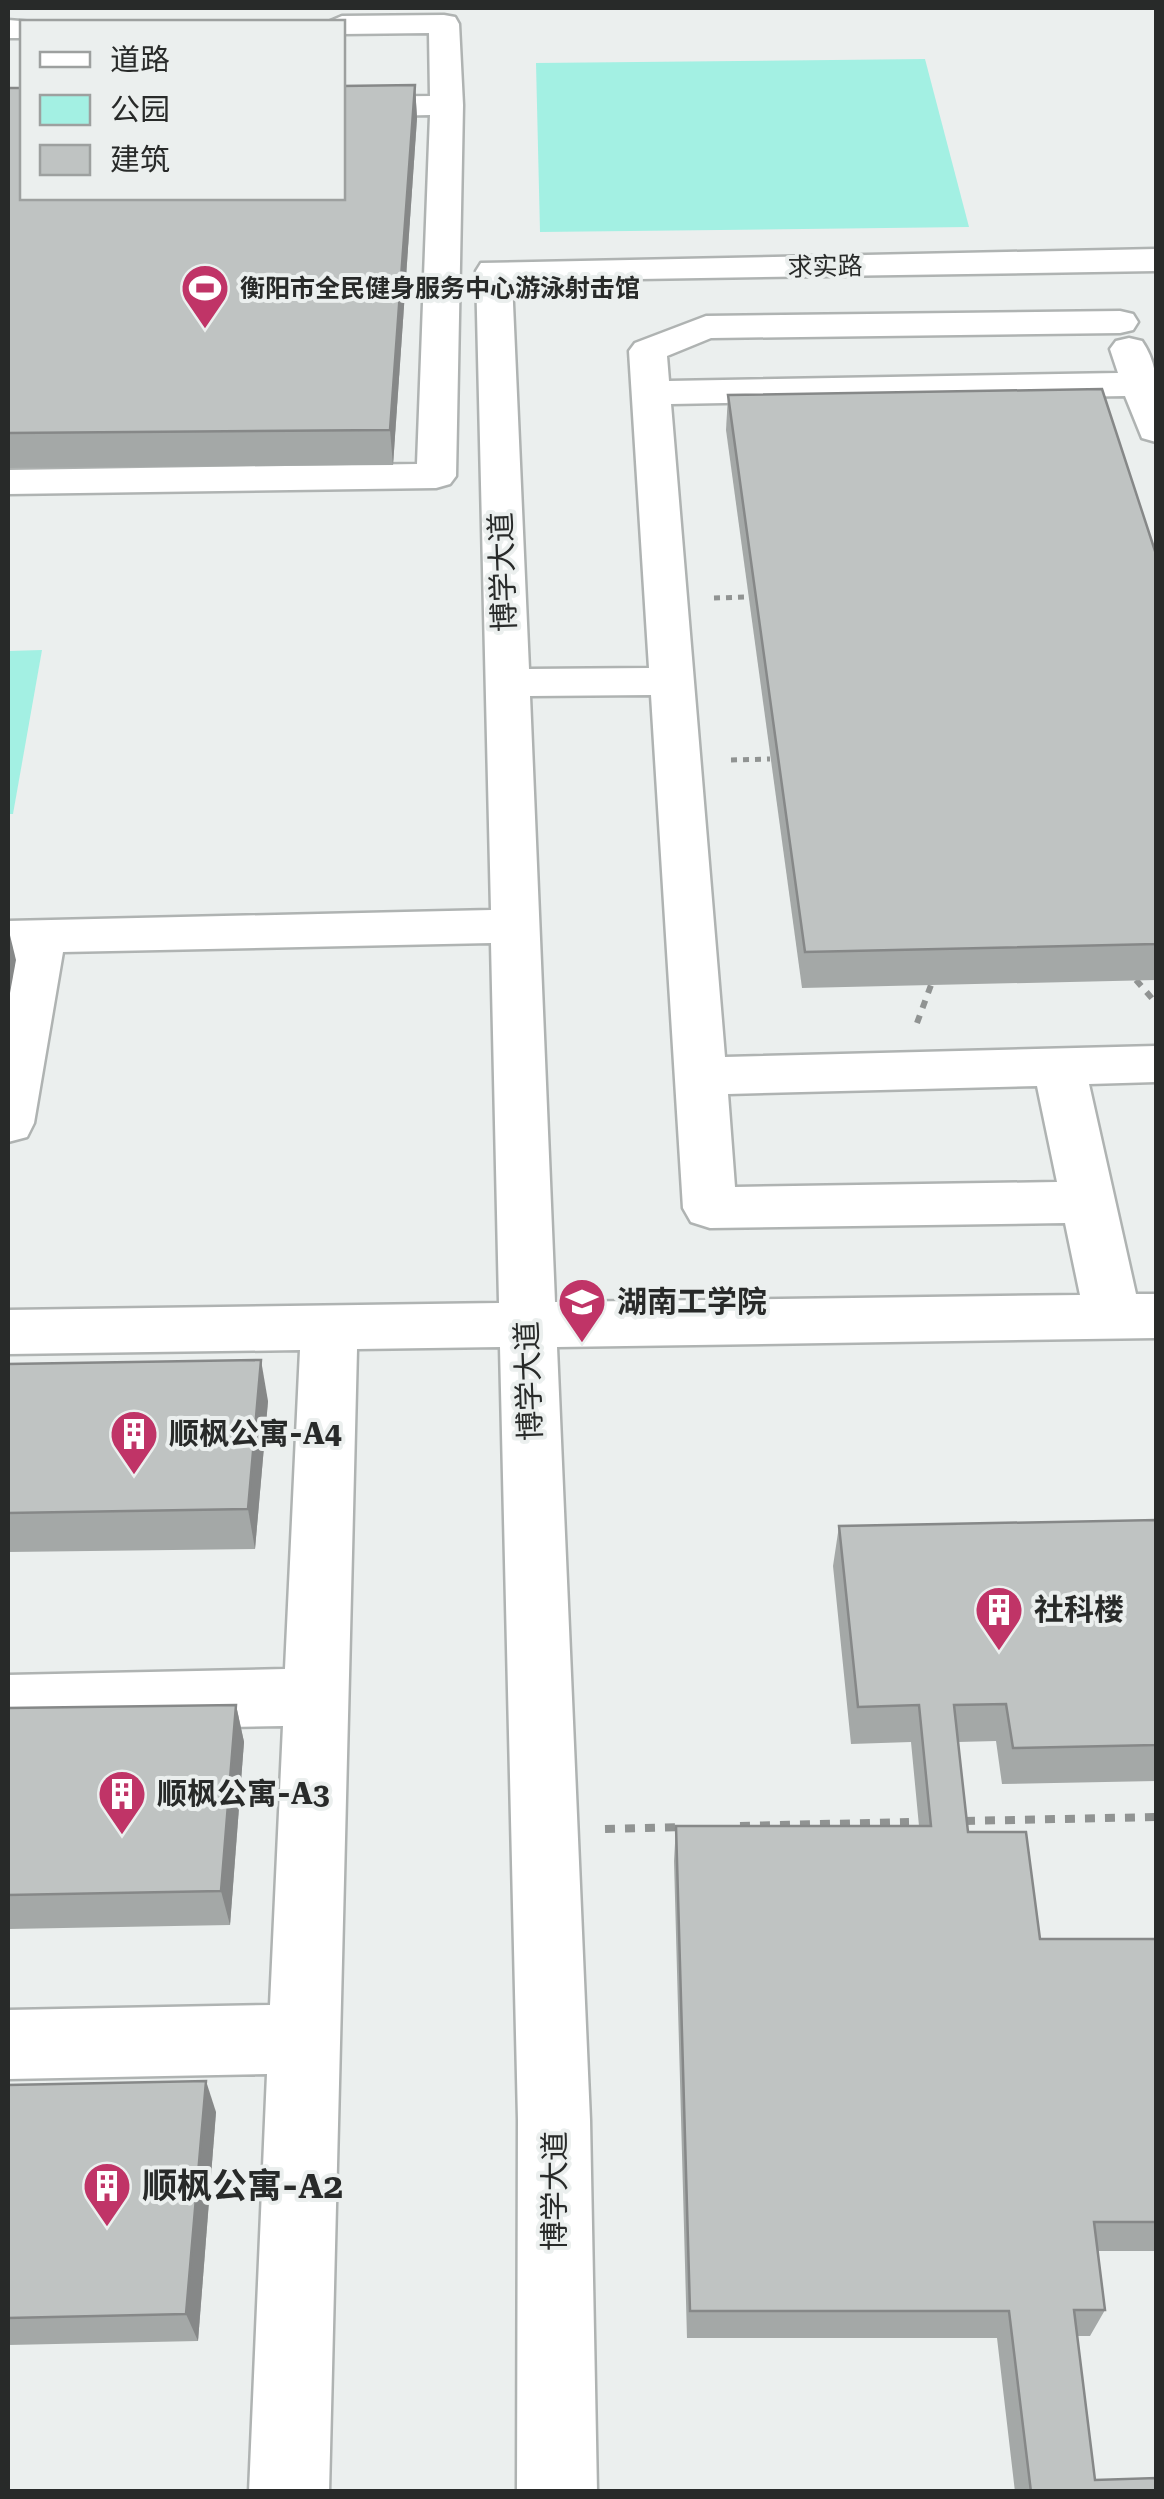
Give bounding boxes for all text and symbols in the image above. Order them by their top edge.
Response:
legend [20,20,345,200]
text: 道路 [110,42,170,77]
text: 公园 [110,92,170,127]
text: 建筑 [110,142,170,177]
street label: 求实路 [787,251,863,282]
sports icon: 衡阳市全民健身服务中心游泳射击馆 [179,262,231,330]
place label: 衡阳市全民健身服务中心游泳射击馆 [240,274,640,303]
street label: 博学大道 [483,511,522,633]
school or university icon: 湖南工学院 [556,1276,608,1344]
place label: 湖南工学院 [617,1284,767,1319]
street label: 博学大道 [509,1320,548,1442]
building icon: 顺枫公寓-A4 [108,1408,160,1476]
place label: 顺枫公寓-A4 [169,1416,342,1451]
building icon: 社科楼 [973,1584,1025,1652]
place label: 社科楼 [1034,1592,1124,1627]
building icon: 顺枫公寓-A3 [96,1768,148,1836]
place label: 顺枫公寓-A3 [157,1776,330,1811]
street label: 博学大道 [537,2131,572,2251]
building icon: 顺枫公寓-A2 [81,2160,133,2228]
place label: 顺枫公寓-A2 [142,2166,343,2207]

